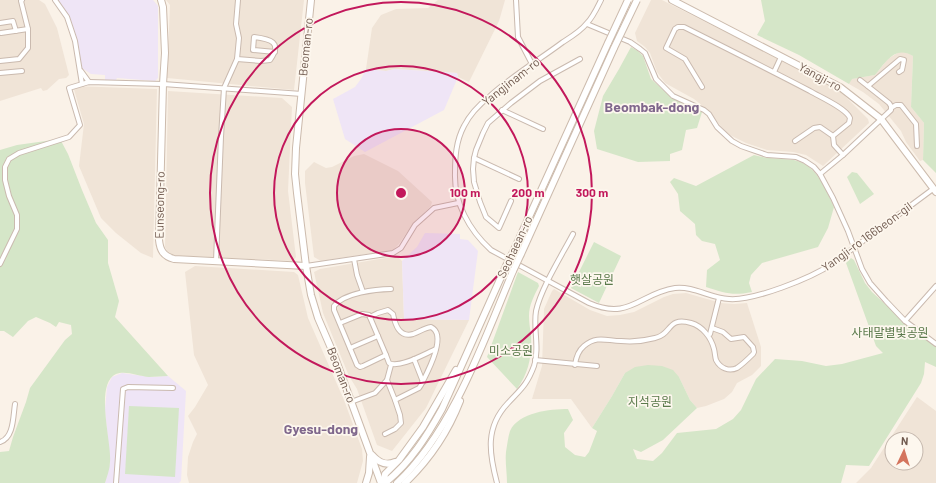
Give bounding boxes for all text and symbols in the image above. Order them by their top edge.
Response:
street label: Beoman-ro [295,17,315,77]
street label: Yangjinam-ro [479,54,542,108]
street label: Yangji-ro [796,59,844,93]
district label: Beombak-dong [605,98,700,115]
street label: Eunseong-ro [151,171,167,239]
text: 100 m [450,185,480,199]
text: 200 m [512,185,544,199]
text: 300 m [576,185,608,199]
centre of rings [394,186,408,200]
street label: Yangji-ro 166beon-gil [818,199,914,274]
street label: Seohaean-ro [494,213,535,280]
park label: 햇살공원 [570,272,614,286]
park label: 사태말별빛공원 [851,325,929,339]
park label: 미소공원 [489,343,533,357]
street label: Beoman-ro [325,345,359,404]
park label: 지석공원 [628,394,672,408]
district label: Gyesu-dong [284,420,358,437]
north arrow [884,431,924,471]
text: N [901,434,909,447]

